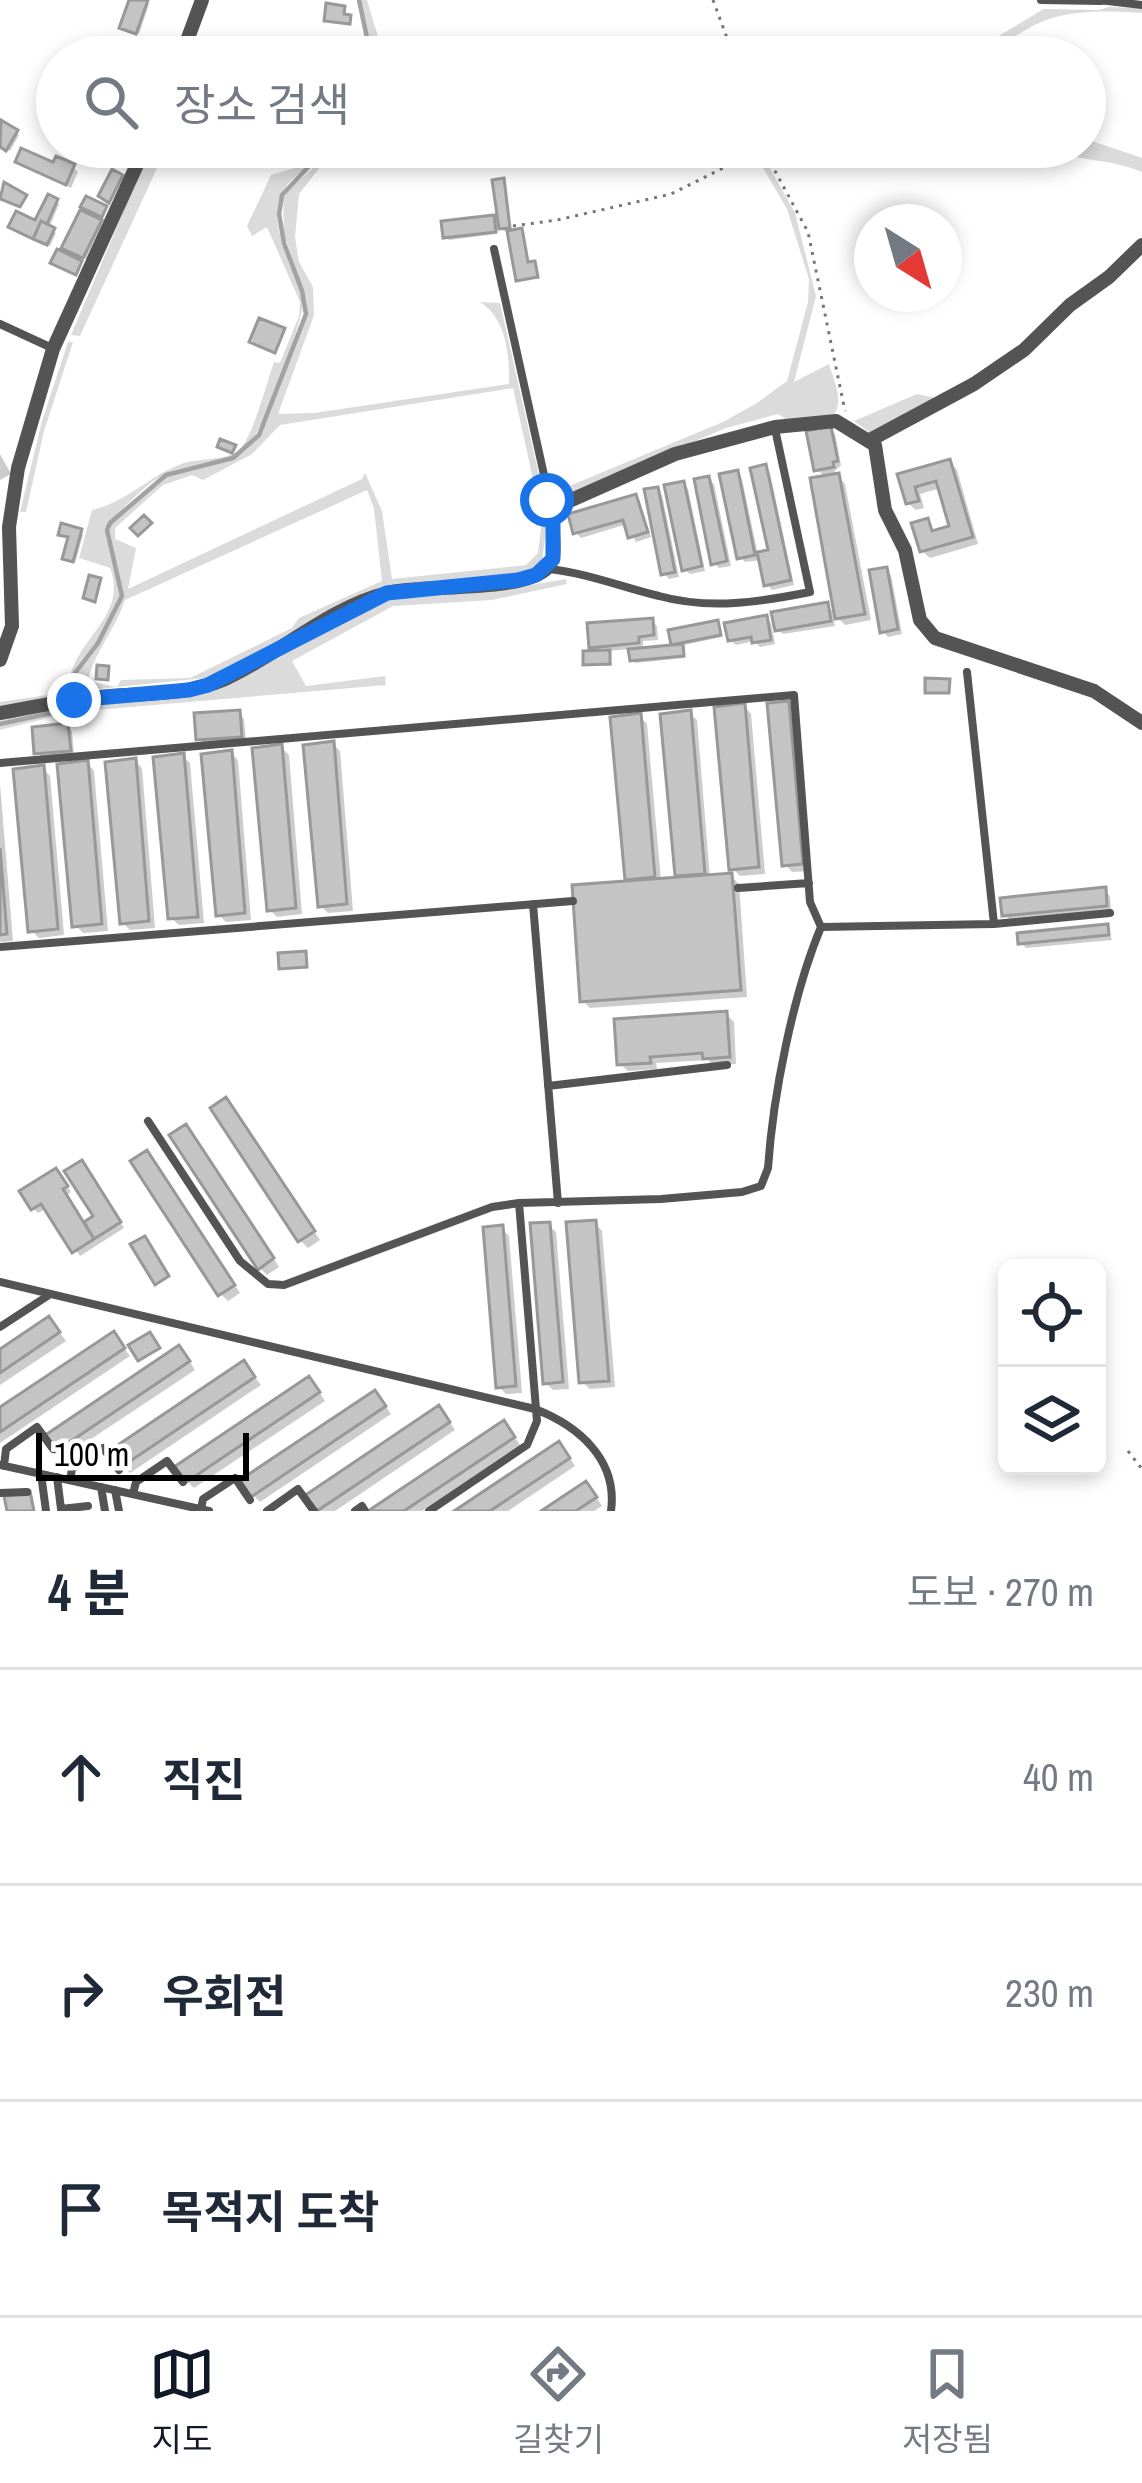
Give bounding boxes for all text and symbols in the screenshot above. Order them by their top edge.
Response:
search box [36,36,1106,168]
icon: search [78,69,144,135]
text: 장소 검색 [174,74,350,135]
north arrow [854,204,962,312]
route start [520,473,574,527]
route end [47,673,101,727]
map controls [998,1259,1106,1475]
button: locate [998,1259,1106,1367]
button: layers [998,1367,1106,1475]
scale bar [36,1427,249,1480]
text: 100 m [54,1432,129,1476]
text: 4 분 [48,1558,130,1627]
text: 도보 · 270 m [907,1566,1094,1618]
icon: ahead [48,1744,114,1810]
text: 직진 [162,1749,245,1810]
text: 40 m [1023,1751,1094,1803]
icon: right [48,1960,114,2026]
text: 우회전 [162,1965,286,2026]
text: 230 m [1005,1967,1094,2019]
icon: arrive [48,2176,114,2242]
text: 목적지 도착 [162,2181,379,2242]
tab: 지도 [149,2341,215,2461]
tab: 길찾기 [513,2341,604,2461]
tab: 저장됨 [902,2341,993,2461]

